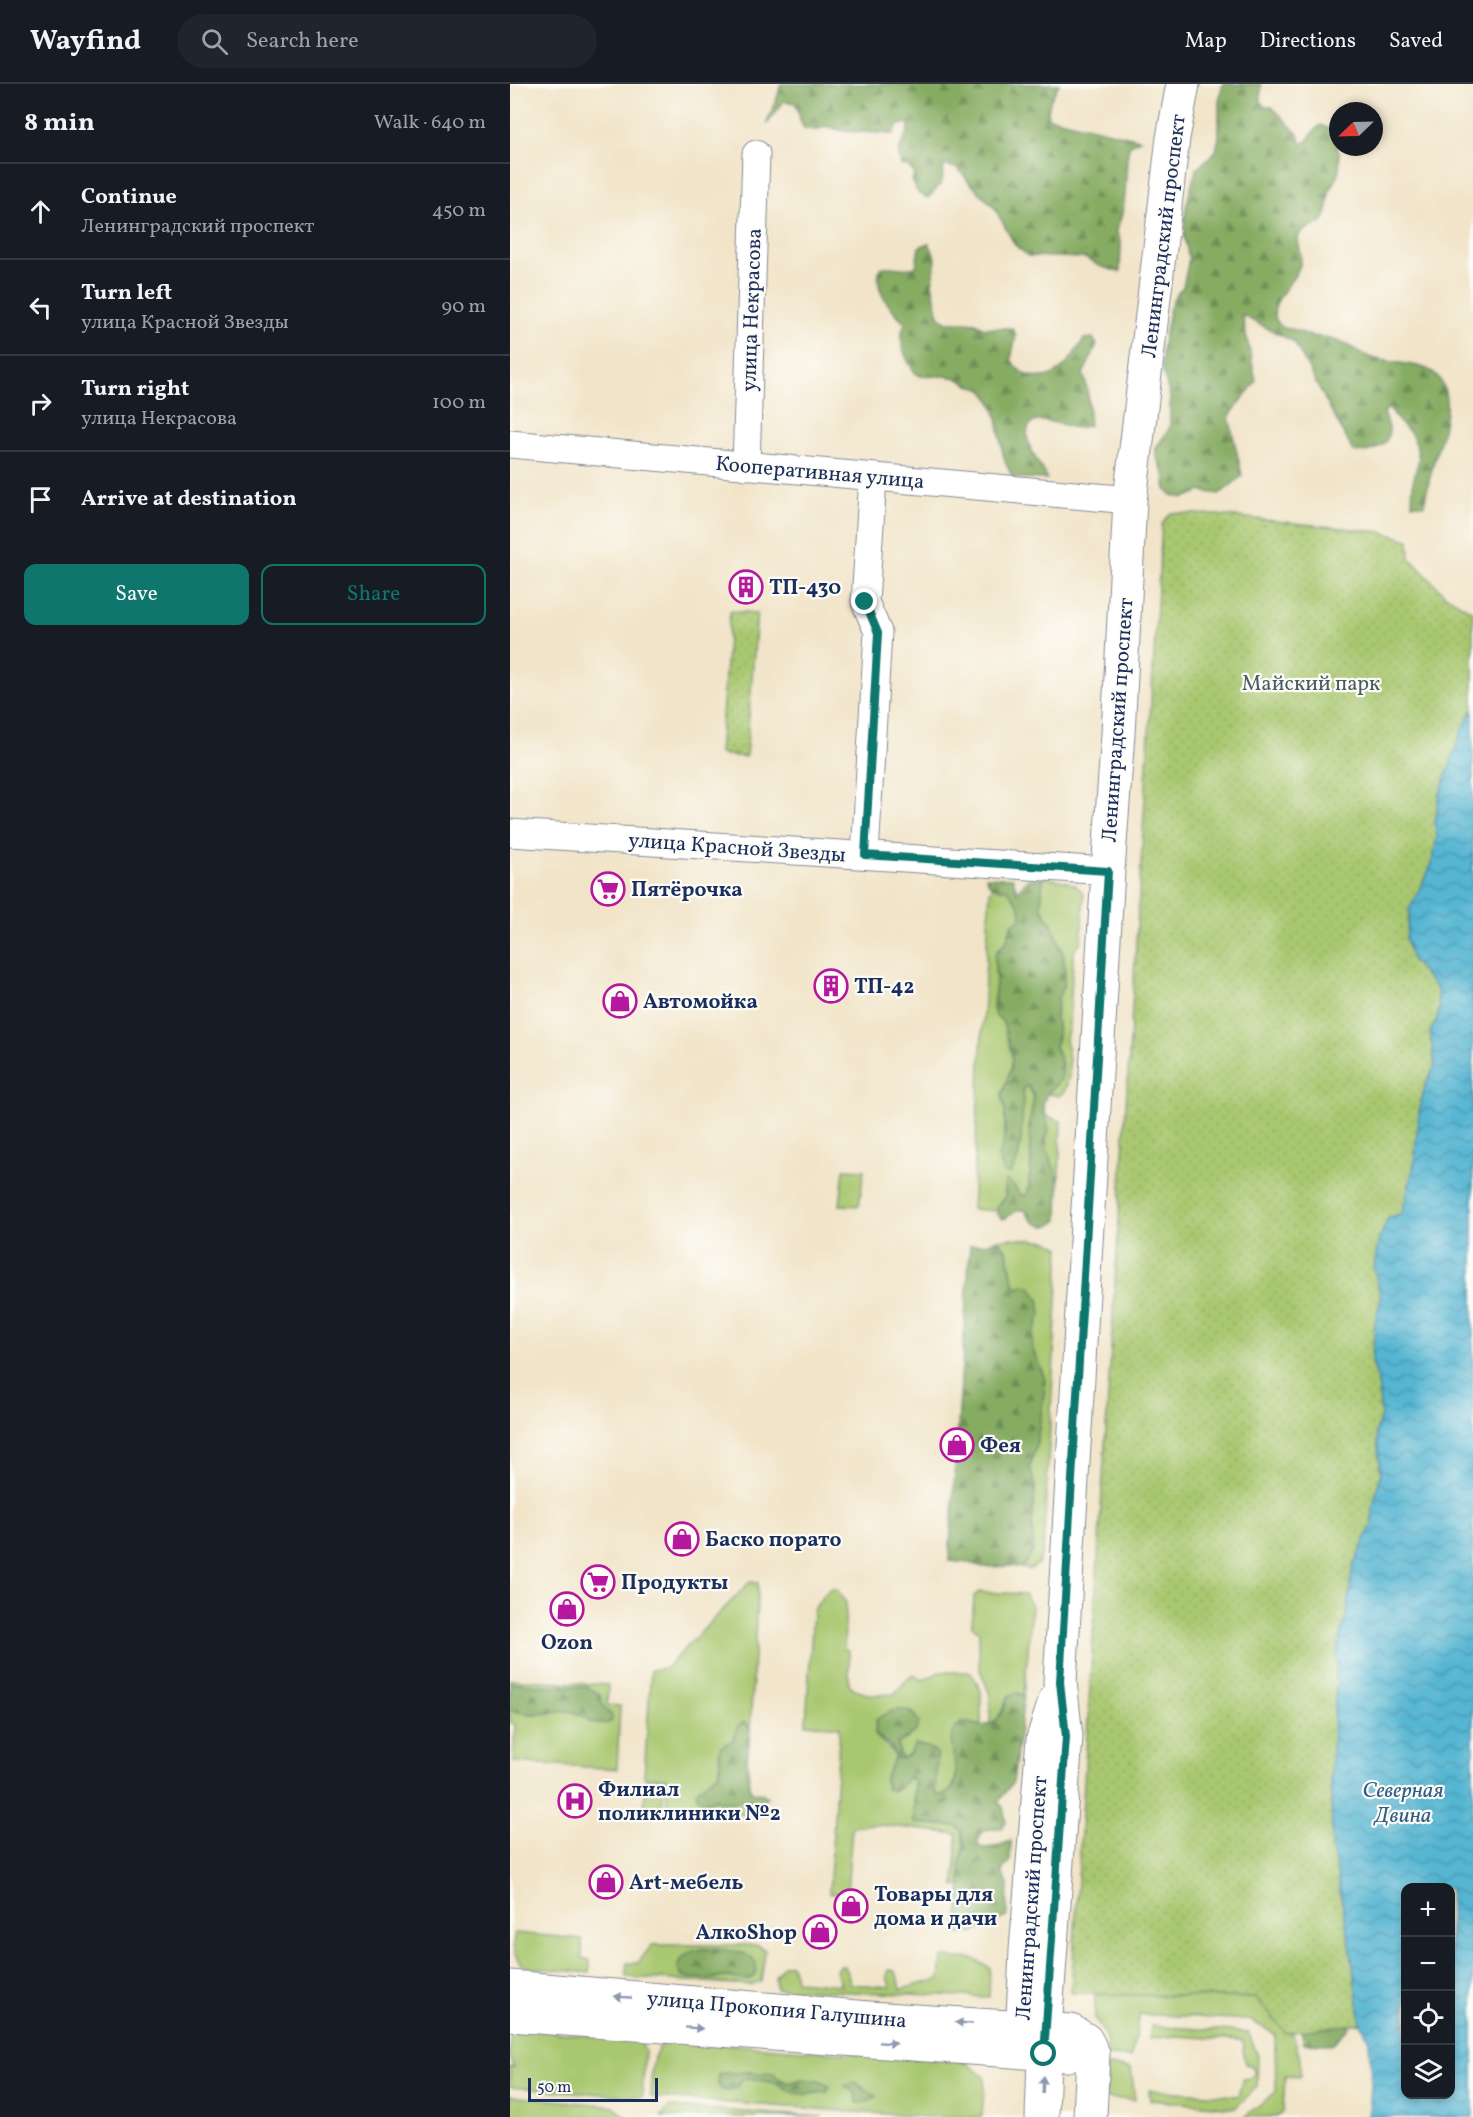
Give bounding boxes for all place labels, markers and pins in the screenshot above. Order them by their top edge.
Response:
building icon: ТП-430 [728,569,764,605]
place label: ТП-430 [769,574,841,603]
supermarket icon: Пятёрочка [590,871,626,907]
place label: Пятёрочка [631,876,743,905]
building icon: ТП-42 [813,968,849,1004]
place label: ТП-42 [854,973,914,1002]
shop icon: Автомойка [602,983,638,1019]
place label: Автомойка [643,988,758,1017]
shop icon: Фея [939,1427,975,1463]
place label: Фея [980,1432,1021,1461]
shop icon: Баско порато [664,1521,700,1557]
place label: Баско порато [705,1526,842,1555]
supermarket icon: Продукты [580,1564,616,1600]
place label: Продукты [621,1569,728,1598]
shop icon: Ozon [549,1591,585,1627]
place label: Ozon [541,1629,593,1658]
place label: Филиал поликлиники №2 [598,1776,781,1829]
hospital icon: Филиал поликлиники №2 [557,1783,593,1819]
shop icon: Art-мебель [588,1864,624,1900]
place label: Art-мебель [629,1869,744,1898]
place label: Товары для дома и дачи [874,1881,997,1934]
shop icon: Товары для дома и дачи [833,1888,869,1924]
shop icon: АлкоShop [802,1914,838,1950]
place label: АлкоShop [695,1919,797,1948]

